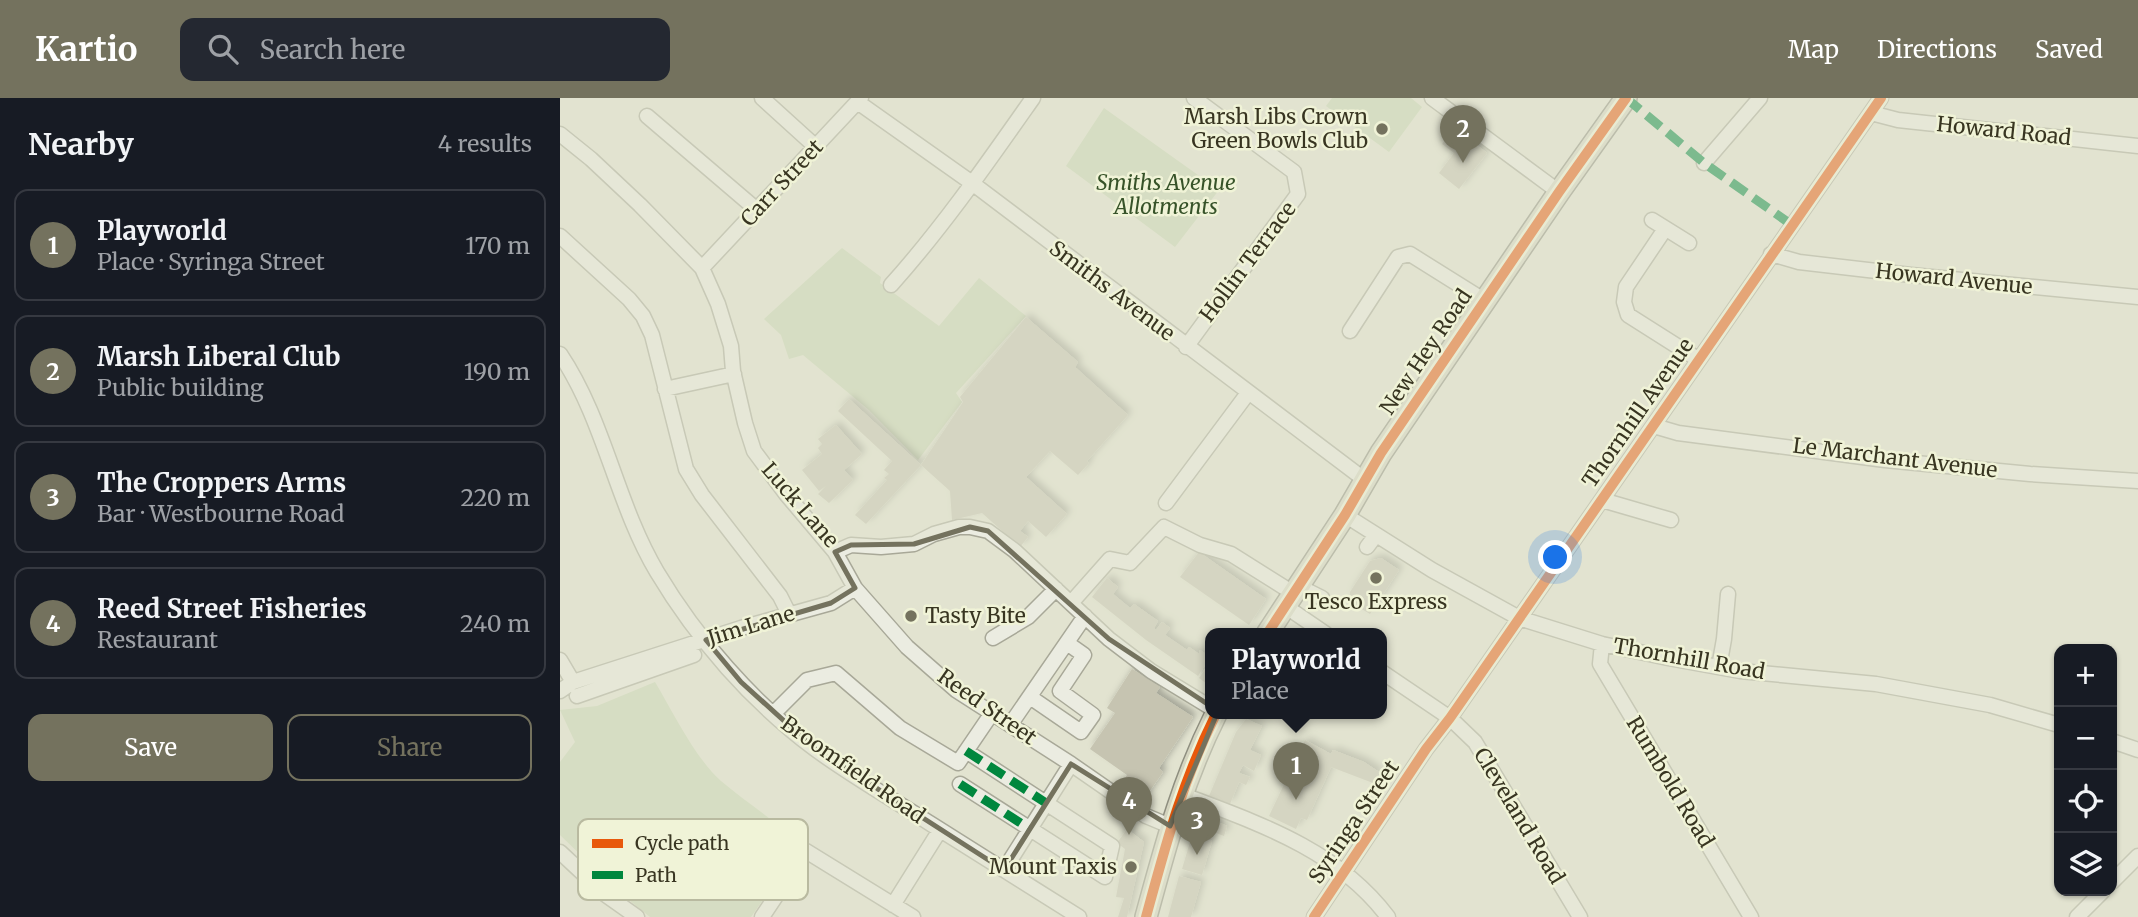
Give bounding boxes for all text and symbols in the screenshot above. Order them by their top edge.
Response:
search box [180,18,670,81]
text: Kartio [35,29,138,70]
icon: search [204,30,242,68]
text: Search here [260,33,405,66]
text: Map [1788,34,1839,65]
text: Directions [1877,34,1997,65]
text: Saved [2035,34,2103,65]
place label: Marsh Libs Crown Green Bowls Club [1184,103,1368,154]
pin: 2 [1440,105,1486,163]
street label: Howard Road [1935,110,2073,151]
marker: Marsh Libs Crown Green Bowls Club [1374,121,1390,137]
text: Nearby [28,125,134,163]
text: 4 results [438,129,532,158]
street label: Carr Street [735,134,829,232]
park label: Smiths Avenue Allotments [1096,169,1236,220]
street label: Hollin Terrace [1194,196,1302,327]
text: Playworld [97,214,227,247]
text: 1 [48,231,58,260]
text: 170 m [465,231,530,260]
street label: Smiths Avenue [1044,235,1181,347]
text: Place · Syringa Street [97,247,325,276]
street label: Howard Avenue [1874,257,2034,300]
street label: New Hey Road [1374,284,1478,420]
street label: Thornhill Avenue [1576,333,1699,493]
text: Marsh Liberal Club [97,340,341,373]
text: 2 [46,357,60,386]
text: 190 m [464,357,530,386]
text: Public building [97,373,264,402]
street label: Le Marchant Avenue [1791,432,1999,483]
street label: Luck Lane [756,456,845,553]
text: The Croppers Arms [97,466,346,499]
text: 3 [46,483,60,512]
text: 220 m [460,483,530,512]
text: Bar · Westbourne Road [97,499,344,528]
your location [1538,540,1572,574]
marker: Tesco Express [1368,570,1384,586]
place label: Tesco Express [1305,588,1447,615]
text: Reed Street Fisheries [97,592,367,625]
street label: Jim Lane [703,599,798,652]
place label: Tasty Bite [925,602,1026,629]
marker: Tasty Bite [903,608,919,624]
text: 4 [46,609,60,638]
text: 240 m [460,609,530,638]
text: Restaurant [97,625,218,654]
popup [1205,628,1387,719]
street label: Thornhill Road [1611,632,1767,685]
text: Playworld [1231,643,1361,676]
map controls [2054,644,2117,896]
button: + [2054,644,2117,707]
street label: Reed Street [933,663,1042,751]
text: Place [1231,676,1289,705]
button: − [2054,707,2117,770]
street label: Broomfield Road [776,710,931,829]
street label: Rumbold Road [1621,711,1720,853]
button: Save [28,714,273,781]
button: Share [287,714,532,781]
pin: 1 [1273,742,1319,800]
street label: Cleveland Road [1468,743,1571,889]
street label: Syringa Street [1302,755,1405,889]
button: locate [2054,770,2117,833]
pin: 4 [1106,777,1152,835]
pin: 3 [1174,797,1220,855]
legend [578,819,808,900]
text: Cycle path [635,831,730,855]
button: layers [2054,833,2117,896]
place label: Mount Taxis [989,853,1117,880]
marker: Mount Taxis [1123,859,1139,875]
text: Path [635,863,677,887]

